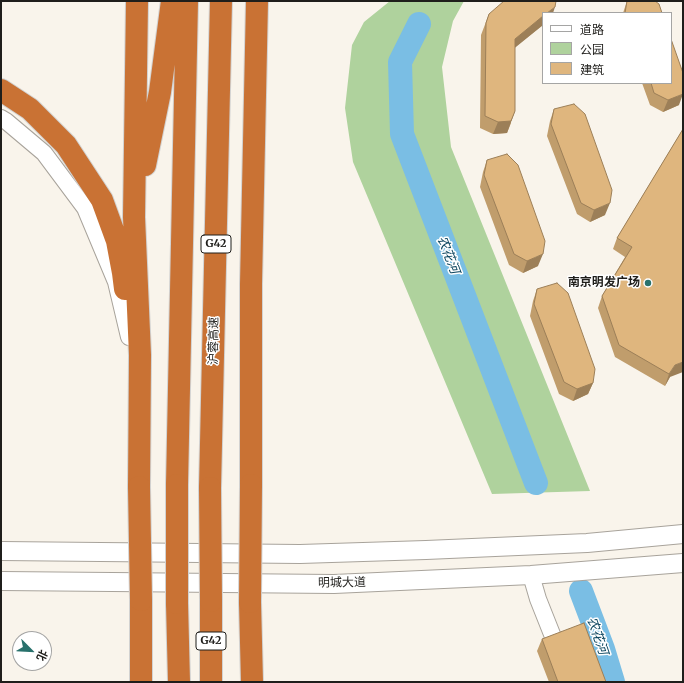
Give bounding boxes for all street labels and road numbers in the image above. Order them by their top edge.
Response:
road number: G42 [201,235,231,253]
street label: 沪蓉高速 [206,317,222,365]
street label: 明城大道 [318,575,366,591]
road number: G42 [196,632,226,650]

